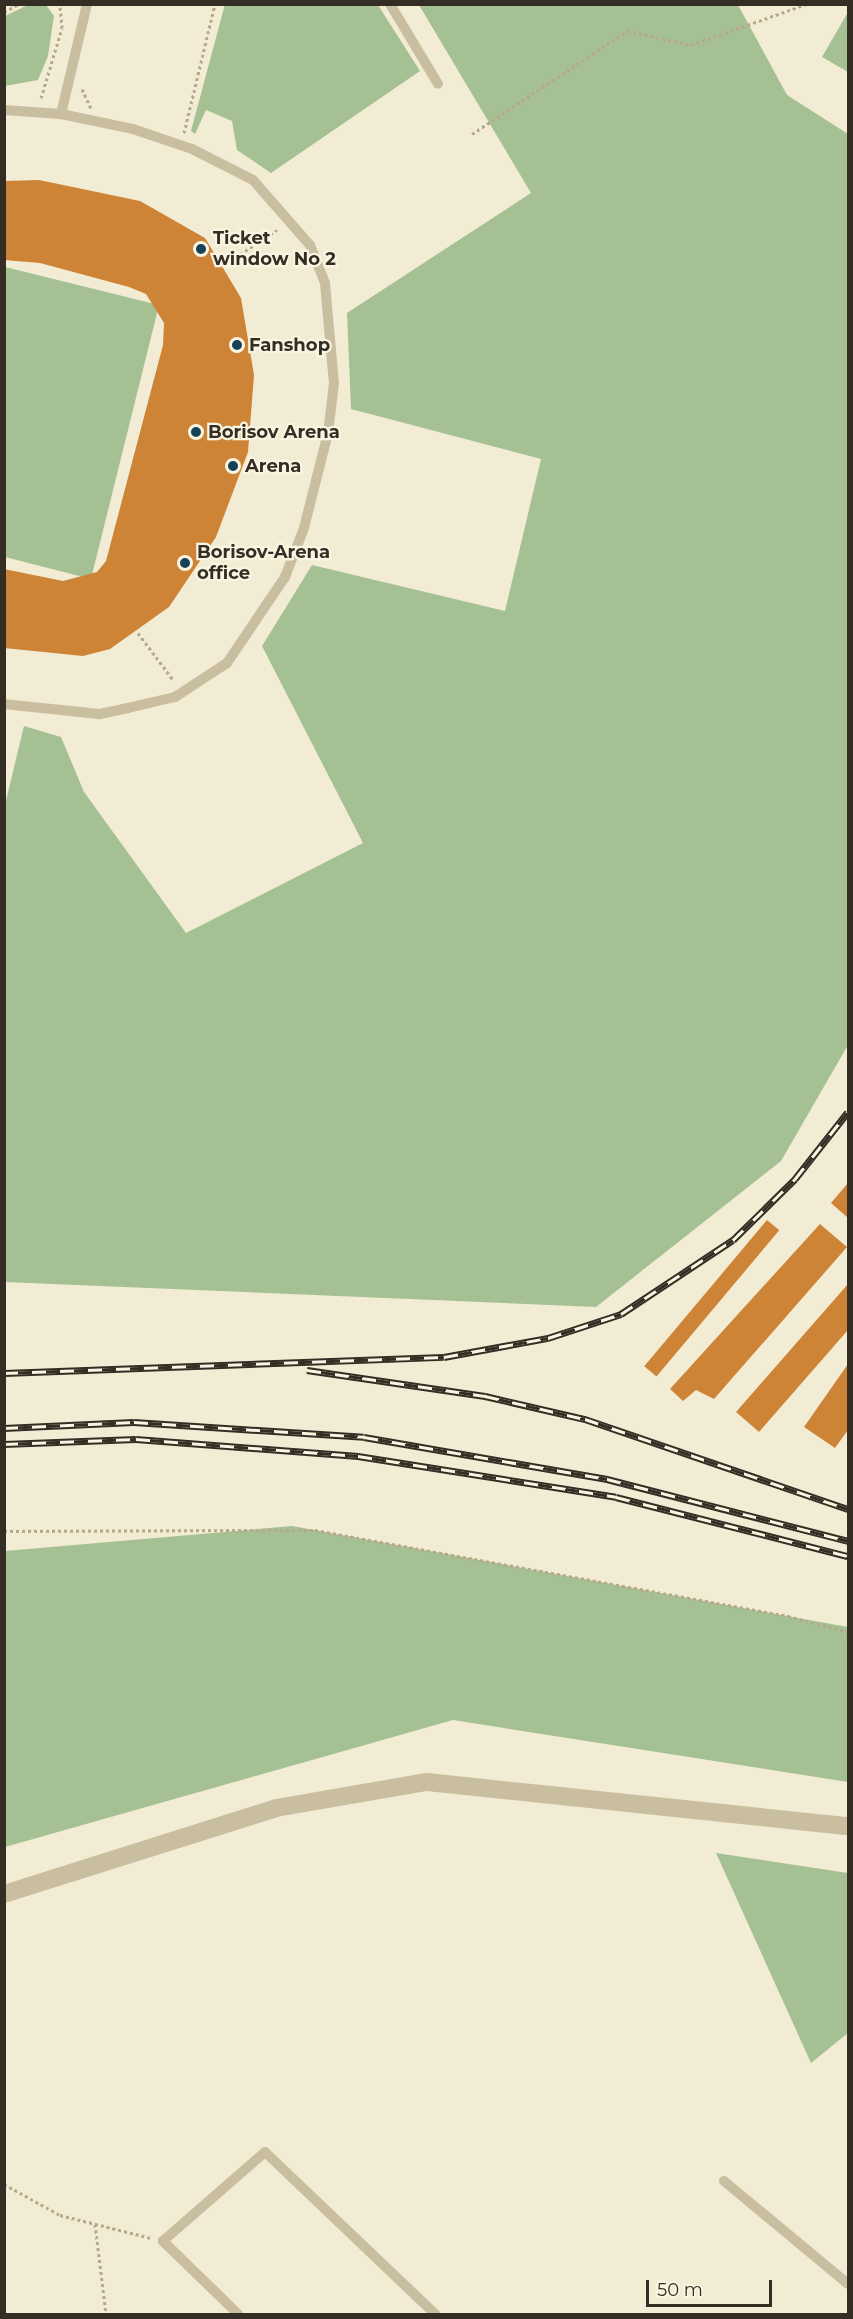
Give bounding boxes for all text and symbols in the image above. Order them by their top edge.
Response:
place label: Ticket window No 2 [213,228,336,270]
marker: Ticket window No 2 [194,242,208,256]
place label: Fanshop [249,334,330,356]
marker: Fanshop [230,338,244,352]
place label: Borisov Arena [208,421,340,443]
marker: Borisov Arena [189,425,203,439]
place label: Arena [245,455,301,477]
marker: Arena [226,459,240,473]
place label: Borisov-Arena office [197,542,330,584]
marker: Borisov-Arena office [178,556,192,570]
scale bar [649,2268,775,2306]
text: 50 m [657,2279,703,2301]

